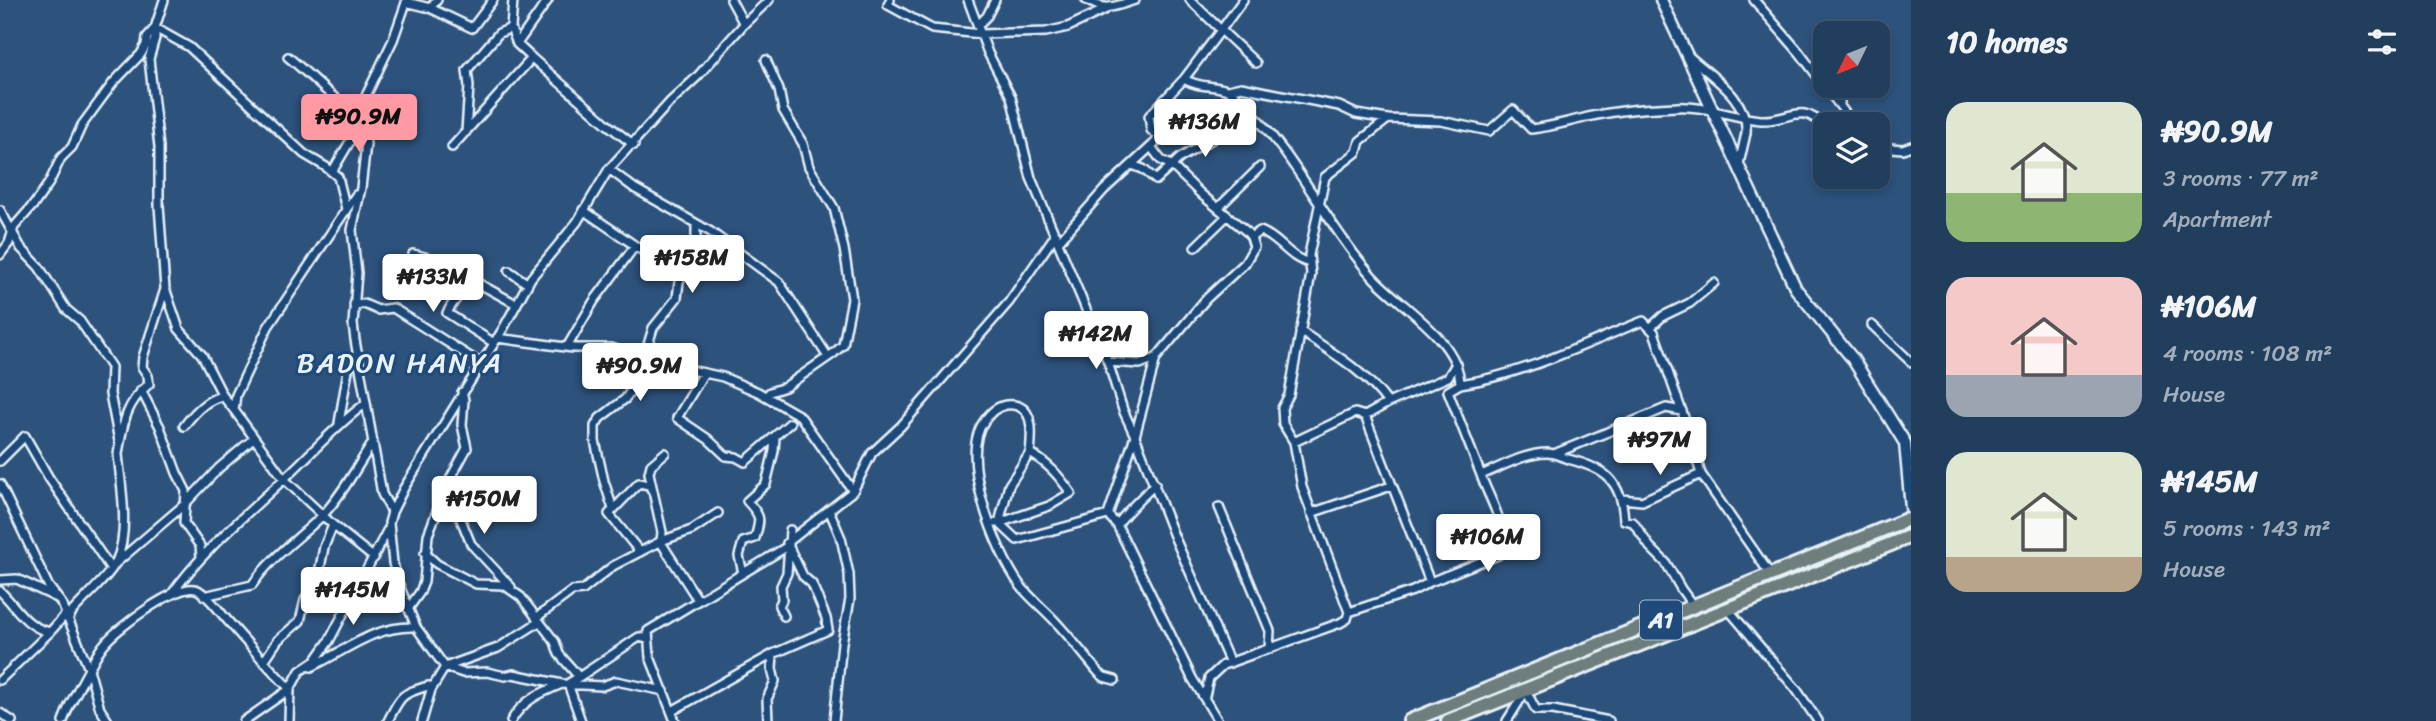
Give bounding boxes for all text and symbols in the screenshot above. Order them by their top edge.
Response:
text: 10 homes [1946,15,2067,69]
north arrow [1813,21,1890,98]
map controls [1813,21,1890,189]
icon: filters [2363,23,2401,61]
pin: ₦90.9M [302,94,416,154]
text: ₦90.9M [317,96,401,137]
pin: ₦136M [1156,100,1254,159]
text: ₦136M [1170,101,1240,142]
text: ₦90.9M [2163,104,2272,158]
button: layers [1813,112,1890,189]
icon: home [2002,130,2086,214]
text: 3 rooms · 77 m² [2163,158,2319,199]
text: Apartment [2163,199,2272,240]
pin: ₦158M [643,236,741,295]
text: ₦158M [656,237,728,278]
pin: ₦133M [384,254,482,314]
text: ₦133M [398,256,468,297]
text: ₦106M [2163,279,2256,333]
icon: home [2002,305,2086,389]
pin: ₦142M [1047,312,1145,371]
text: ₦142M [1060,313,1132,354]
text: 4 rooms · 108 m² [2163,333,2332,374]
district label: BADON HANYA [297,338,503,387]
pin: ₦90.9M [583,344,697,403]
text: ₦90.9M [598,345,682,386]
text: House [2163,374,2225,415]
pin: ₦97M [1619,418,1701,477]
text: ₦97M [1629,419,1691,460]
text: ₦145M [2163,454,2257,508]
pin: ₦150M [435,476,533,536]
text: ₦150M [448,478,520,519]
icon: home [2002,480,2086,564]
text: 5 rooms · 143 m² [2163,508,2331,549]
pin: ₦106M [1439,514,1537,574]
text: ₦106M [1452,516,1524,557]
text: House [2163,549,2225,590]
pin: ₦145M [304,568,402,627]
text: ₦145M [317,569,389,610]
road number: A1 [1640,600,1682,640]

